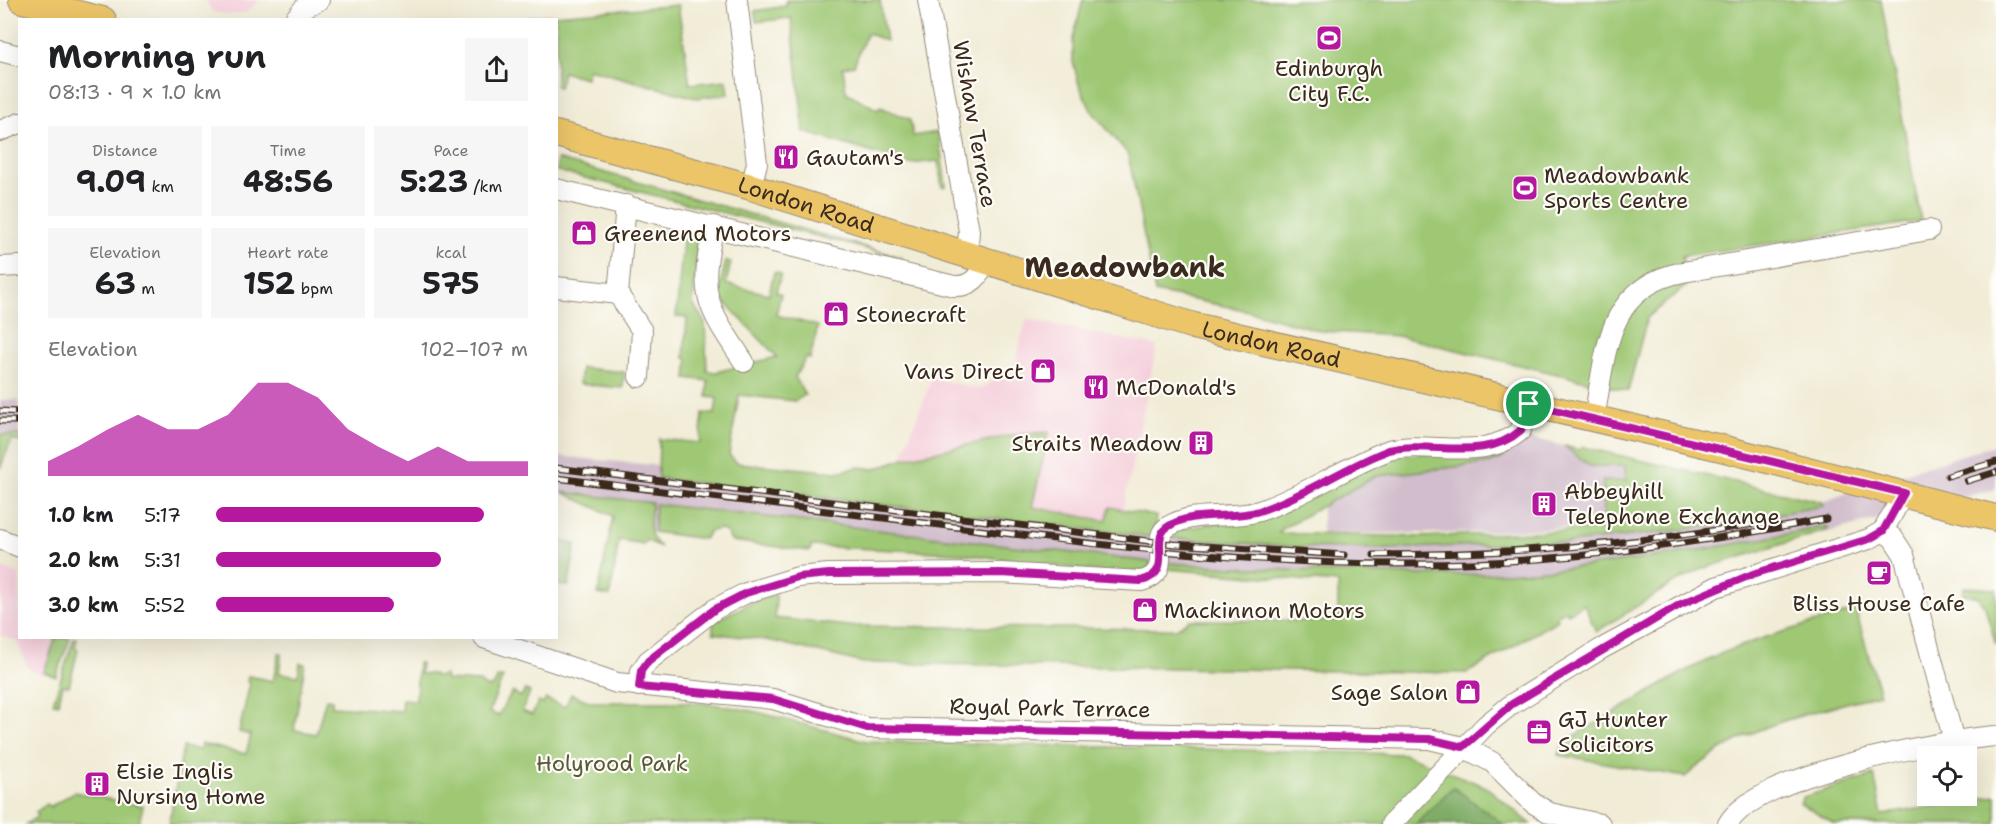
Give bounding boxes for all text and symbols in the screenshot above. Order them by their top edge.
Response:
sports icon: Edinburgh City F.C. [1314,23,1344,53]
text: Morning run [48,34,266,79]
button: share [465,38,528,101]
street label: Wishaw Terrace [946,38,1004,210]
place label: Edinburgh City F.C. [1275,54,1383,108]
text: 08:13 · 9 × 1.0 km [48,79,222,105]
text: Distance [92,140,158,161]
text: Time [270,140,306,161]
text: Pace [433,140,469,161]
restaurant icon: Gautam's [771,142,801,172]
place label: Gautam's [806,143,904,172]
text: 9.09 [76,161,146,202]
text: 48:56 [243,161,333,202]
text: 5:23 [400,161,468,202]
place label: Meadowbank Sports Centre [1544,161,1689,215]
street label: London Road [735,170,878,239]
sports icon: Meadowbank Sports Centre [1510,173,1540,203]
text: km [146,176,174,197]
text: /km [468,176,502,197]
shop icon: Greenend Motors [569,218,599,248]
place label: Greenend Motors [604,219,791,248]
text: Elevation [89,242,161,263]
text: Heart rate [247,242,329,263]
text: kcal [435,242,467,263]
district label: Meadowbank [1025,248,1225,286]
text: 63 [95,263,136,304]
text: 152 [243,263,295,304]
text: 575 [422,263,480,304]
text: m [136,278,155,299]
text: bpm [295,278,333,299]
shop icon: Stonecraft [821,299,851,329]
place label: Stonecraft [856,300,966,329]
street label: London Road [1199,314,1344,374]
text: Elevation [48,336,138,362]
text: 102–107 m [421,336,528,362]
shop icon: Vans Direct [1028,356,1058,386]
place label: Vans Direct [904,357,1024,386]
restaurant icon: McDonald's [1081,372,1111,402]
place label: McDonald's [1116,373,1237,402]
pin [1503,378,1554,429]
icon: arrive [1512,387,1545,420]
building icon: Straits Meadow [1186,428,1216,458]
place label: Straits Meadow [1011,429,1182,458]
place label: Abbeyhill Telephone Exchange [1564,477,1780,531]
building icon: Abbeyhill Telephone Exchange [1529,489,1559,519]
text: 1.0 km [48,502,113,528]
text: 5:17 [144,502,181,528]
text: 2.0 km [48,547,119,573]
text: 5:31 [144,547,181,573]
cafe icon: Bliss House Cafe [1864,558,1894,588]
place label: Bliss House Cafe [1792,589,1966,618]
text: 3.0 km [48,592,119,618]
text: 5:52 [144,592,186,618]
shop icon: Mackinnon Motors [1130,595,1160,625]
place label: Mackinnon Motors [1164,596,1365,625]
shop icon: Sage Salon [1453,677,1483,707]
place label: Sage Salon [1331,678,1448,707]
street label: Royal Park Terrace [949,692,1151,724]
place label: GJ Hunter Solicitors [1558,705,1668,759]
office icon: GJ Hunter Solicitors [1524,717,1554,747]
map controls [1917,746,1977,806]
button: locate [1917,746,1977,806]
park label: Holyrood Park [536,749,688,778]
place label: Elsie Inglis Nursing Home [116,757,266,811]
building icon: Elsie Inglis Nursing Home [82,769,112,799]

